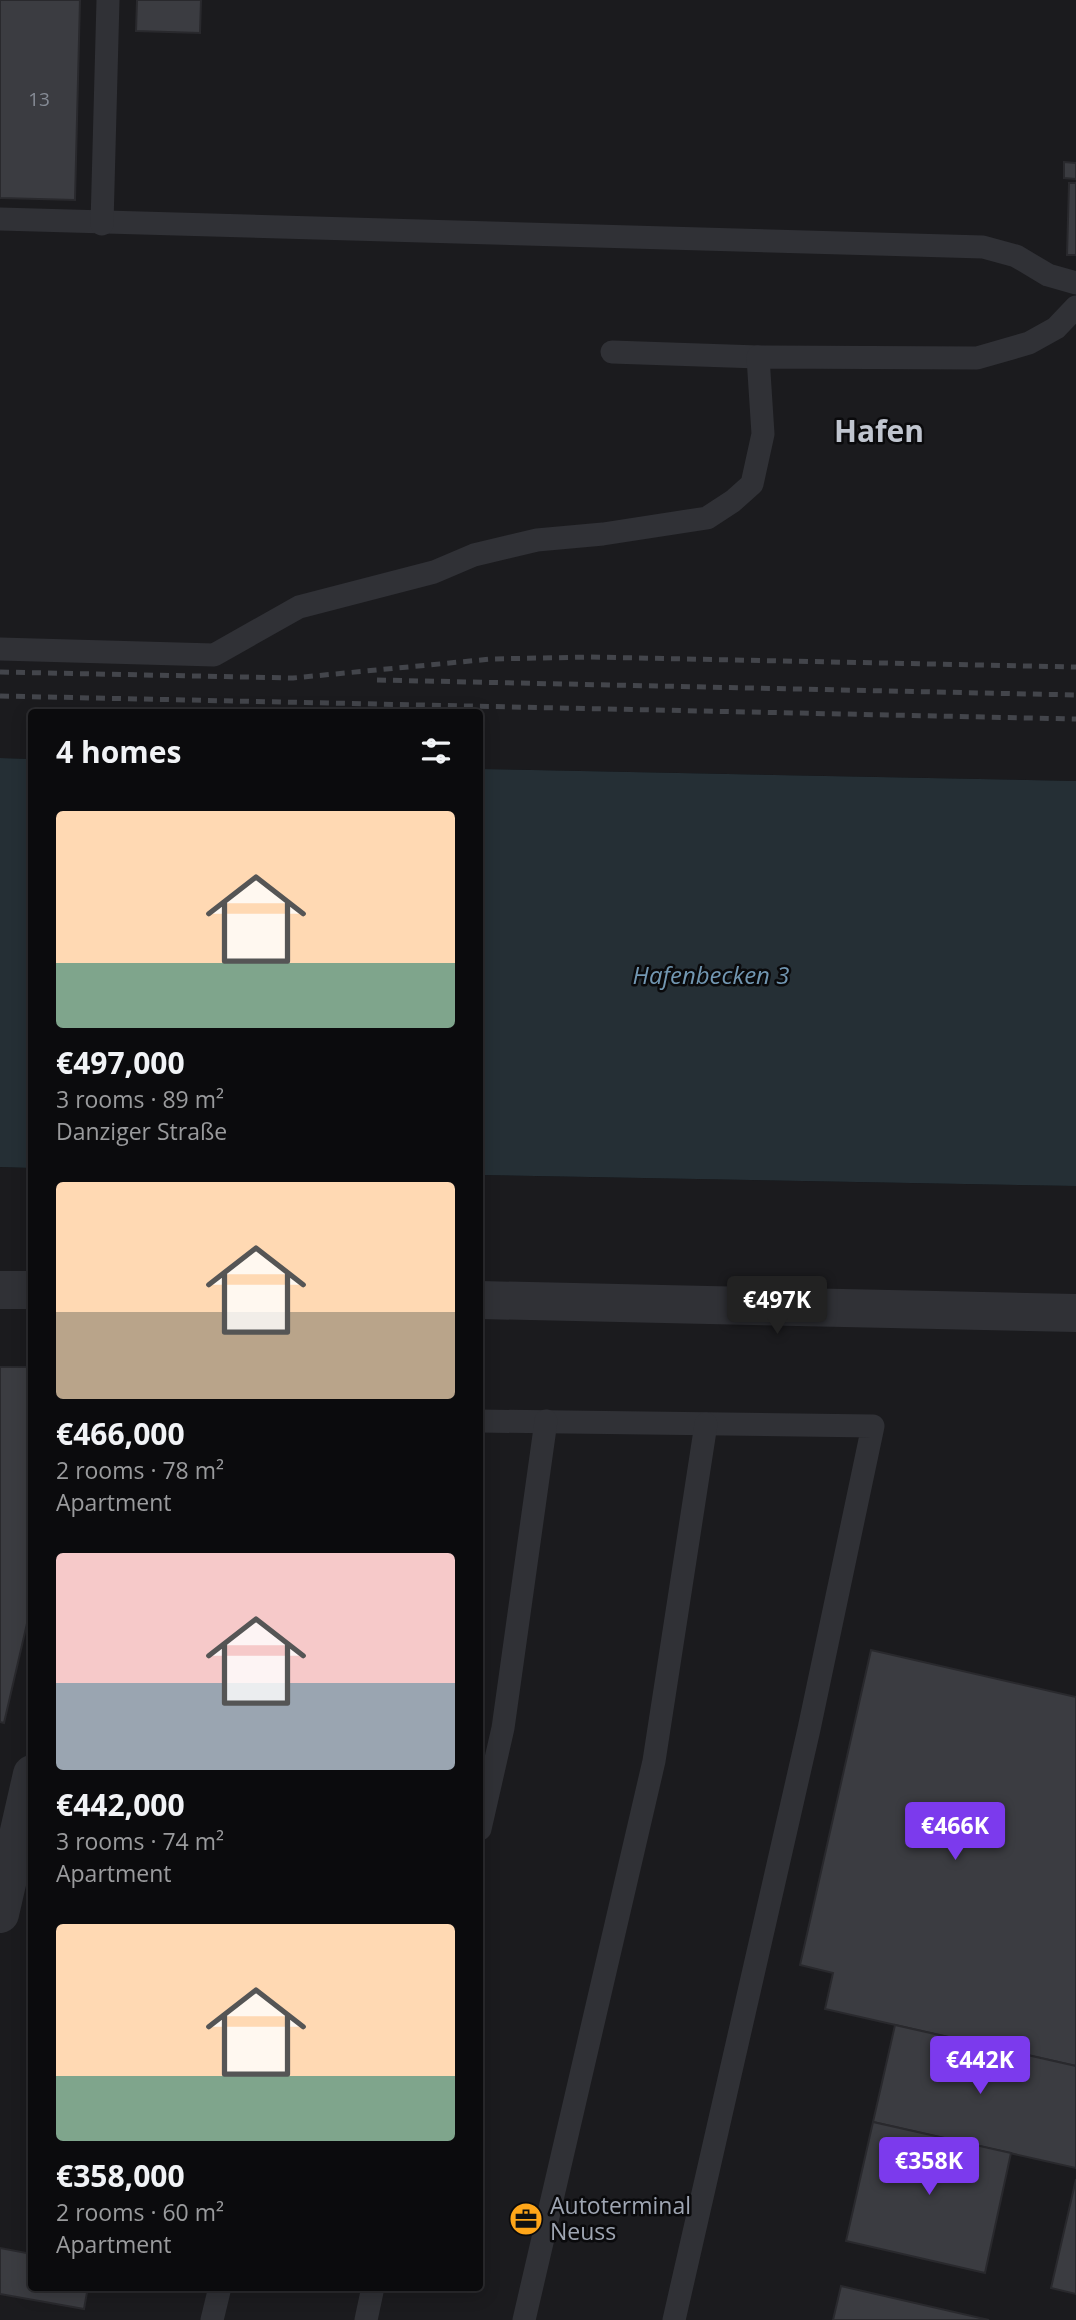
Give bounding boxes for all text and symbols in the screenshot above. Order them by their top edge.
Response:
house number: 13 [28,86,50,112]
district label: Hafen [834,410,924,451]
text: 4 homes [56,731,181,772]
icon: filters [417,732,455,770]
icon: home [193,856,319,982]
water label: Hafenbecken 3 [633,958,789,991]
text: €497,000 [56,1042,185,1083]
text: 3 rooms · 89 m² [56,1083,224,1115]
text: Danziger Straße [56,1115,227,1147]
icon: home [193,1227,319,1353]
pin: €497K [728,1276,826,1336]
text: €497K [743,1283,811,1315]
text: €466,000 [56,1413,185,1454]
text: 2 rooms · 78 m² [56,1454,224,1486]
text: Apartment [56,1486,172,1518]
icon: home [193,1598,319,1724]
text: €442,000 [56,1784,185,1825]
pin: €466K [906,1802,1004,1862]
text: €466K [921,1809,989,1841]
text: 3 rooms · 74 m² [56,1825,224,1857]
text: Apartment [56,1857,172,1889]
icon: home [193,1969,319,2095]
pin: €442K [931,2036,1029,2096]
text: €442K [946,2043,1014,2075]
pin: €358K [880,2138,978,2197]
text: €358K [895,2144,963,2176]
text: €358,000 [56,2155,185,2196]
place label: Autoterminal Neuss [550,2189,691,2247]
text: 2 rooms · 60 m² [56,2196,224,2228]
office icon: Autoterminal Neuss [507,2200,545,2238]
text: Apartment [56,2228,172,2260]

